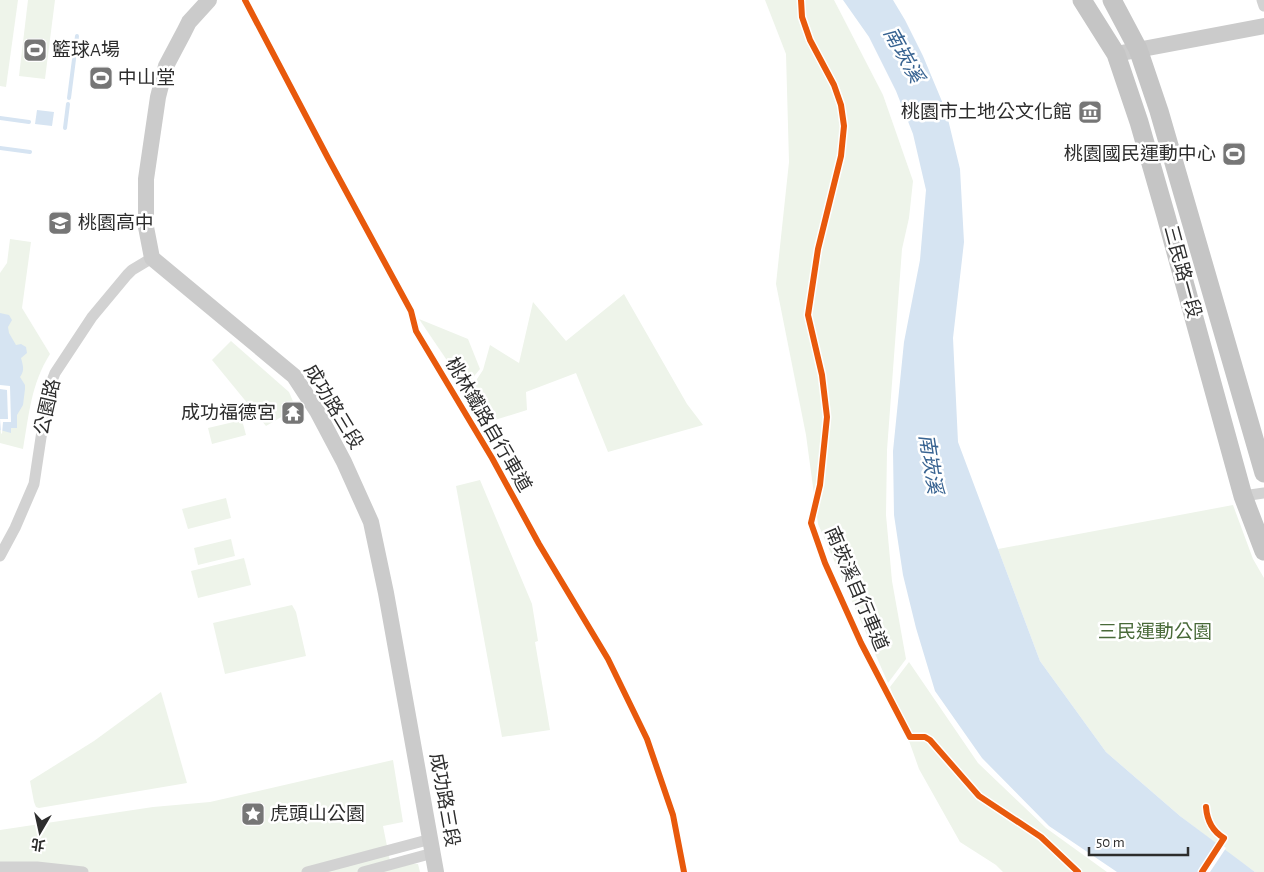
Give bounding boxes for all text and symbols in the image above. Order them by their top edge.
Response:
water label: 南崁溪 [880,23,929,89]
sports icon: 籃球A場 [22,37,48,63]
place label: 籃球A場 [52,39,120,60]
sports icon: 中山堂 [88,65,114,91]
place label: 中山堂 [118,68,175,88]
museum icon: 桃園市土地公文化館 [1077,99,1103,125]
place label: 桃園市土地公文化館 [901,101,1072,122]
sports icon: 桃園國民運動中心 [1221,141,1247,167]
place label: 桃園國民運動中心 [1064,144,1216,164]
school or university icon: 桃園高中 [47,210,73,236]
place label: 桃園高中 [78,212,154,233]
street label: 三民路一段 [1161,223,1205,320]
street label: 桃林鐵路自行車道 [442,353,536,496]
street label: 成功路三段 [300,360,367,453]
street label: 公園路 [31,377,64,437]
temple icon: 成功福德宮 [280,400,306,426]
place label: 成功福德宮 [181,402,276,423]
water label: 南崁溪 [915,433,946,498]
street label: 南崁溪自行車道 [821,523,893,654]
park label: 三民運動公園 [1098,622,1212,642]
street label: 成功路三段 [426,751,464,848]
place icon: 虎頭山公園 [240,801,266,827]
place label: 虎頭山公園 [270,804,365,824]
north arrow [15,807,65,857]
scale bar [1089,824,1188,856]
text: 50 m [1096,835,1125,850]
text: 北 [30,836,46,853]

